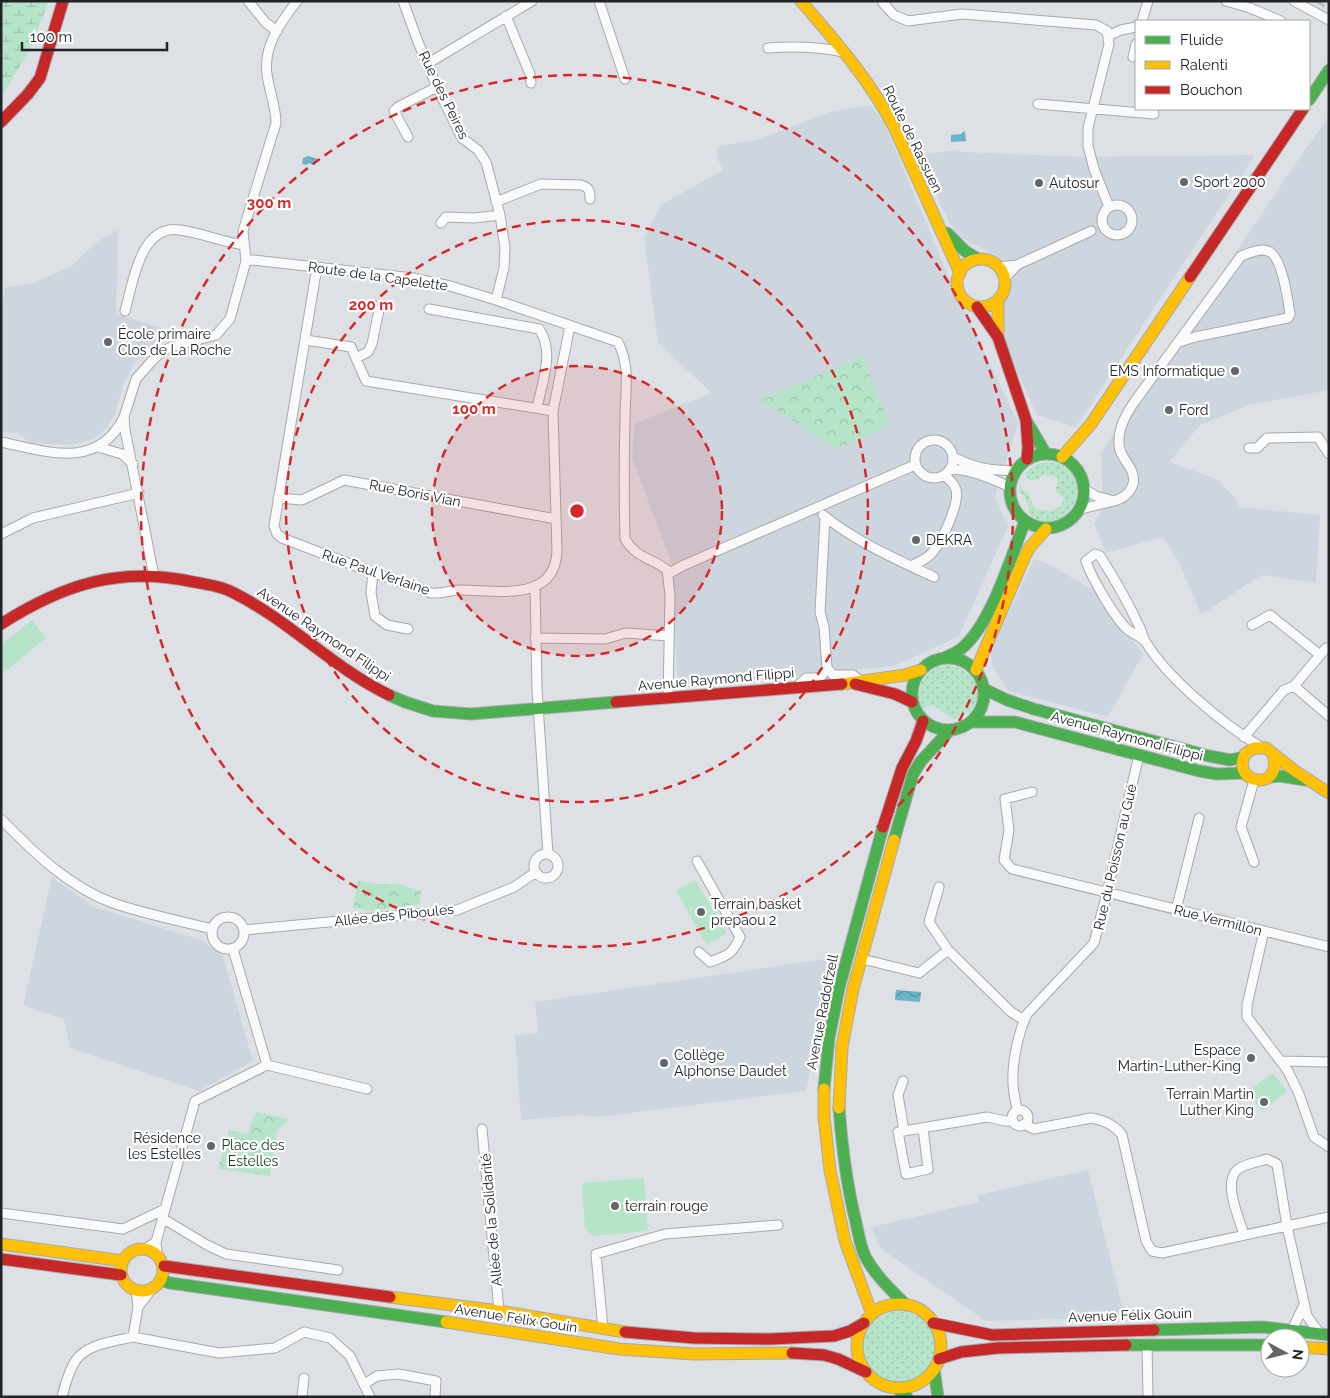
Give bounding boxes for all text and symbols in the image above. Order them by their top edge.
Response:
scale bar [22,20,168,52]
legend [1135,20,1310,110]
text: 100 m [30,28,72,46]
text: Fluide [1180,31,1223,49]
street label: Rue des Peires [416,48,472,142]
text: Ralenti [1180,56,1228,74]
text: Bouchon [1180,81,1242,99]
street label: Route de Rassuen [880,83,946,195]
place label: Sport 2000 [1194,174,1266,190]
place label: Autosur [1049,175,1100,191]
marker: Sport 2000 [1178,176,1190,188]
marker: Autosur [1033,177,1045,189]
text: 300 m [247,194,291,212]
street label: Route de la Capelette [307,258,449,294]
text: 200 m [349,296,393,314]
place label: École primaire Clos de La Roche [118,325,231,358]
marker: École primaire Clos de La Roche [102,336,114,348]
place label: EMS Informatique [1110,363,1225,379]
marker: EMS Informatique [1229,365,1241,377]
text: 100 m [452,400,496,418]
place label: Ford [1179,402,1209,418]
marker: Ford [1163,404,1175,416]
street label: Rue Boris Vian [368,476,462,510]
centre of rings [568,502,586,520]
place label: DEKRA [926,532,973,548]
marker: DEKRA [910,534,922,546]
street label: Rue Paul Verlaine [320,546,432,598]
street label: Avenue Raymond Filippi [255,584,393,684]
street label: Avenue Raymond Filippi [637,664,795,694]
street label: Avenue Raymond Filippi [1049,708,1205,764]
street label: Rue du Poisson au Gué [1090,782,1140,932]
place label: Terrain basket prepaou 2 [711,896,802,928]
street label: Allée des Piboules [333,901,455,929]
street label: Rue Vermillon [1172,901,1264,939]
marker: Terrain basket prepaou 2 [695,906,707,918]
street label: Avenue Radolfzell [803,953,841,1071]
place label: Espace Martin-Luther-King [1118,1042,1241,1074]
place label: Collège Alphonse Daudet [674,1047,787,1079]
marker: Espace Martin-Luther-King [1245,1052,1257,1064]
marker: Collège Alphonse Daudet [658,1057,670,1069]
place label: Terrain Martin Luther King [1166,1086,1254,1118]
marker: Terrain Martin Luther King [1258,1096,1270,1108]
place label: Résidence les Estelles [128,1130,201,1162]
park label: Place des Estelles [221,1137,285,1169]
marker: Résidence les Estelles [205,1140,217,1152]
street label: Allée de la Solidarité [477,1153,505,1287]
place label: terrain rouge [625,1198,708,1214]
marker: terrain rouge [609,1200,621,1212]
street label: Avenue Félix Gouin [453,1300,579,1336]
street label: Avenue Félix Gouin [1068,1305,1192,1325]
north arrow [1260,1328,1310,1378]
text: N [1289,1348,1306,1361]

